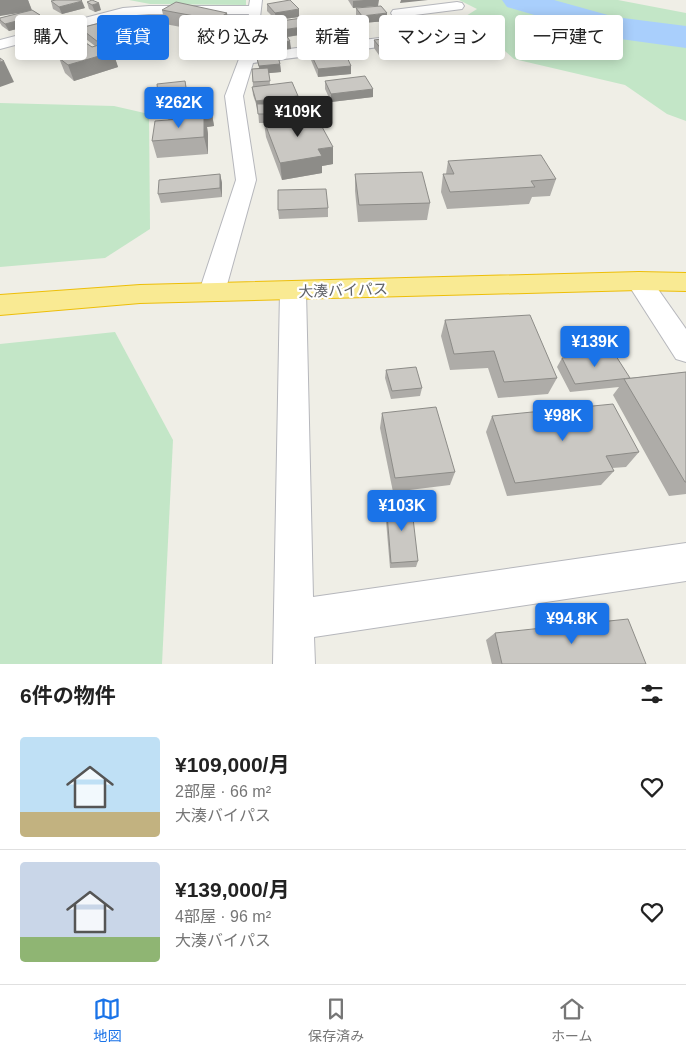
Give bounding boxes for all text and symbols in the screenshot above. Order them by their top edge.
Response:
chip: 購入 [15,15,87,60]
chip: 賃貸 [97,15,169,60]
chip: 絞り込み [179,15,287,60]
chip: 新着 [297,15,369,60]
chip: マンション [379,15,505,60]
chip: 一戸建て [515,15,623,60]
pin: ¥262K [144,86,214,129]
text: ¥262K [155,94,203,111]
pin: ¥109K [263,96,333,138]
text: ¥109K [274,103,322,120]
street label: 大湊バイパス [298,280,388,300]
pin: ¥139K [560,326,630,368]
text: ¥139K [571,333,619,350]
pin: ¥98K [533,400,593,442]
text: ¥98K [544,407,582,424]
pin: ¥103K [367,490,437,532]
text: ¥103K [378,497,426,514]
pin: ¥94.8K [531,602,613,645]
text: ¥94.8K [546,610,598,627]
icon: filters [638,680,666,708]
text: 6件の物件 [20,684,116,707]
text: ¥109,000/月 [175,753,289,776]
icon: home [60,757,120,817]
icon: heart [638,773,666,801]
text: 2部屋 · 66 m² [175,783,271,800]
text: 大湊バイパス [175,807,271,824]
text: ¥139,000/月 [175,878,289,901]
icon: home [60,882,120,942]
icon: heart [638,898,666,926]
text: 4部屋 · 96 m² [175,908,271,925]
text: 大湊バイパス [175,932,271,949]
tab: 地図 [93,995,121,1045]
tab: 保存済み [308,995,364,1045]
tab: ホーム [551,995,593,1045]

